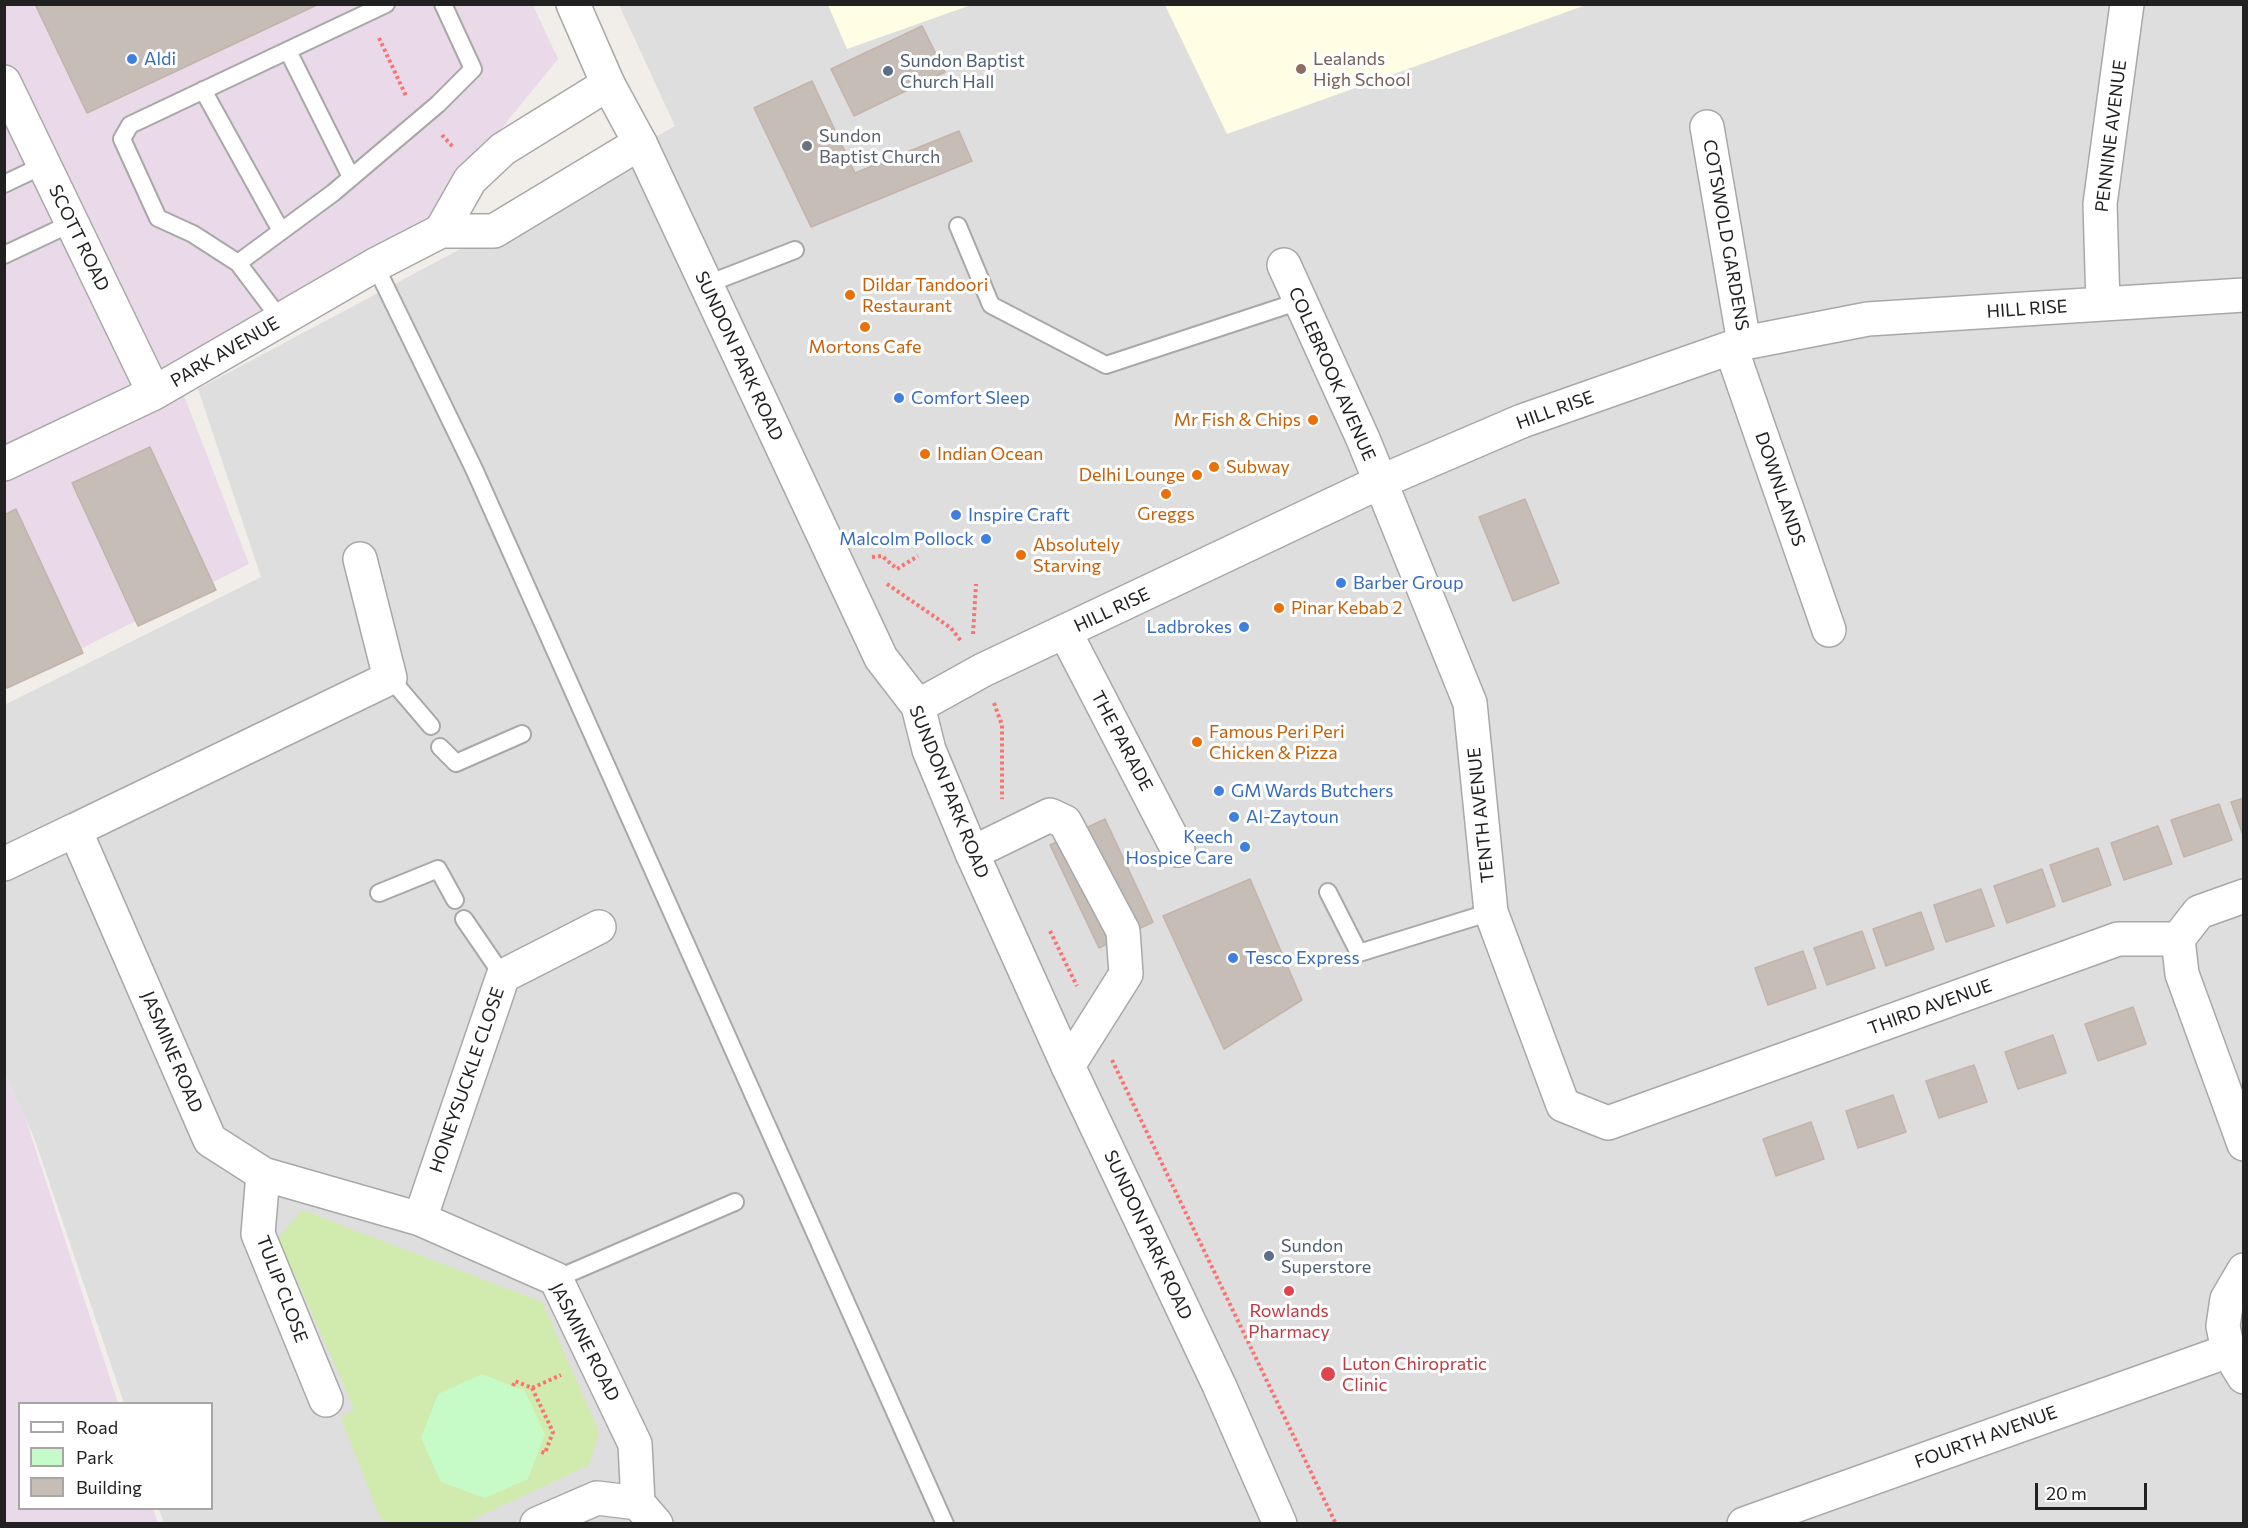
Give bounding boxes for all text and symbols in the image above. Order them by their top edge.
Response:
place label: Aldi [144,48,176,70]
place label: Lealands High School [1313,48,1410,90]
place label: Sundon Baptist Church Hall [900,50,1025,92]
marker: Aldi [125,52,139,66]
street label: PENNINE AVENUE [2091,59,2131,213]
marker: Lealands High School [1294,62,1308,76]
marker: Sundon Baptist Church Hall [881,64,895,78]
place label: Sundon Baptist Church [819,125,940,168]
street label: COTSWOLD GARDENS [1699,138,1753,332]
marker: Sundon Baptist Church [800,139,814,153]
street label: SCOTT ROAD [44,182,114,294]
street label: SUNDON PARK ROAD [690,268,788,444]
place label: Dildar Tandoori Restaurant [862,274,988,316]
street label: COLEBROOK AVENUE [1284,284,1380,464]
marker: Dildar Tandoori Restaurant [843,288,857,302]
street label: HILL RISE [1986,295,2068,323]
street label: PARK AVENUE [167,312,283,392]
marker: Mortons Cafe [858,320,872,334]
place label: Mortons Cafe [809,336,921,358]
street label: HILL RISE [1513,386,1597,434]
place label: Comfort Sleep [911,387,1030,409]
marker: Comfort Sleep [892,391,906,405]
place label: Mr Fish & Chips [1174,409,1301,431]
marker: Mr Fish & Chips [1306,413,1320,427]
street label: DOWNLANDS [1750,429,1810,549]
place label: Indian Ocean [937,443,1043,465]
marker: Indian Ocean [918,447,932,461]
place label: Subway [1226,456,1290,478]
marker: Subway [1207,460,1221,474]
place label: Delhi Lounge [1079,464,1185,486]
marker: Delhi Lounge [1190,468,1204,482]
marker: Greggs [1159,487,1173,501]
place label: Greggs [1137,503,1195,525]
place label: Inspire Craft [968,504,1070,526]
marker: Inspire Craft [949,508,963,522]
place label: Malcolm Pollock [839,528,974,550]
marker: Malcolm Pollock [979,532,993,546]
place label: Absolutely Starving [1033,534,1120,576]
marker: Absolutely Starving [1014,548,1028,562]
place label: Barber Group [1353,572,1464,594]
marker: Barber Group [1334,576,1348,590]
street label: HILL RISE [1071,583,1153,637]
place label: Pinar Kebab 2 [1291,597,1402,619]
marker: Pinar Kebab 2 [1272,601,1286,615]
place label: Ladbrokes [1147,616,1232,638]
marker: Ladbrokes [1237,620,1251,634]
street label: THE PARADE [1087,687,1157,795]
street label: SUNDON PARK ROAD [904,703,994,881]
place label: Famous Peri Peri Chicken & Pizza [1209,721,1345,764]
marker: Famous Peri Peri Chicken & Pizza [1190,735,1204,749]
street label: TENTH AVENUE [1463,746,1499,884]
place label: GM Wards Butchers [1231,780,1393,802]
marker: GM Wards Butchers [1212,784,1226,798]
place label: Al-Zaytoun [1246,806,1339,828]
marker: Al-Zaytoun [1227,810,1241,824]
place label: Keech Hospice Care [1126,826,1233,868]
marker: Keech Hospice Care [1238,840,1252,854]
place label: Tesco Express [1245,947,1360,969]
marker: Tesco Express [1226,951,1240,965]
street label: THIRD AVENUE [1865,975,1995,1039]
street label: HONEYSUCKLE CLOSE [425,984,509,1176]
street label: JASMINE ROAD [137,988,207,1116]
street label: SUNDON PARK ROAD [1099,1147,1197,1323]
street label: TULIP CLOSE [252,1232,312,1346]
place label: Sundon Superstore [1281,1235,1371,1278]
marker: Sundon Superstore [1262,1249,1276,1263]
street label: JASMINE ROAD [546,1279,624,1405]
marker: Rowlands Pharmacy [1282,1284,1296,1298]
place label: Rowlands Pharmacy [1248,1300,1330,1342]
place label: Luton Chiropratic Clinic [1342,1353,1487,1396]
marker: Luton Chiropratic Clinic [1319,1365,1337,1383]
street label: FOURTH AVENUE [1912,1401,2060,1473]
legend [18,1402,213,1510]
text: Road [76,1416,118,1438]
text: Park [76,1446,114,1468]
scale bar [2038,1471,2150,1509]
text: Building [76,1476,142,1498]
text: 20 m [2046,1482,2087,1504]

